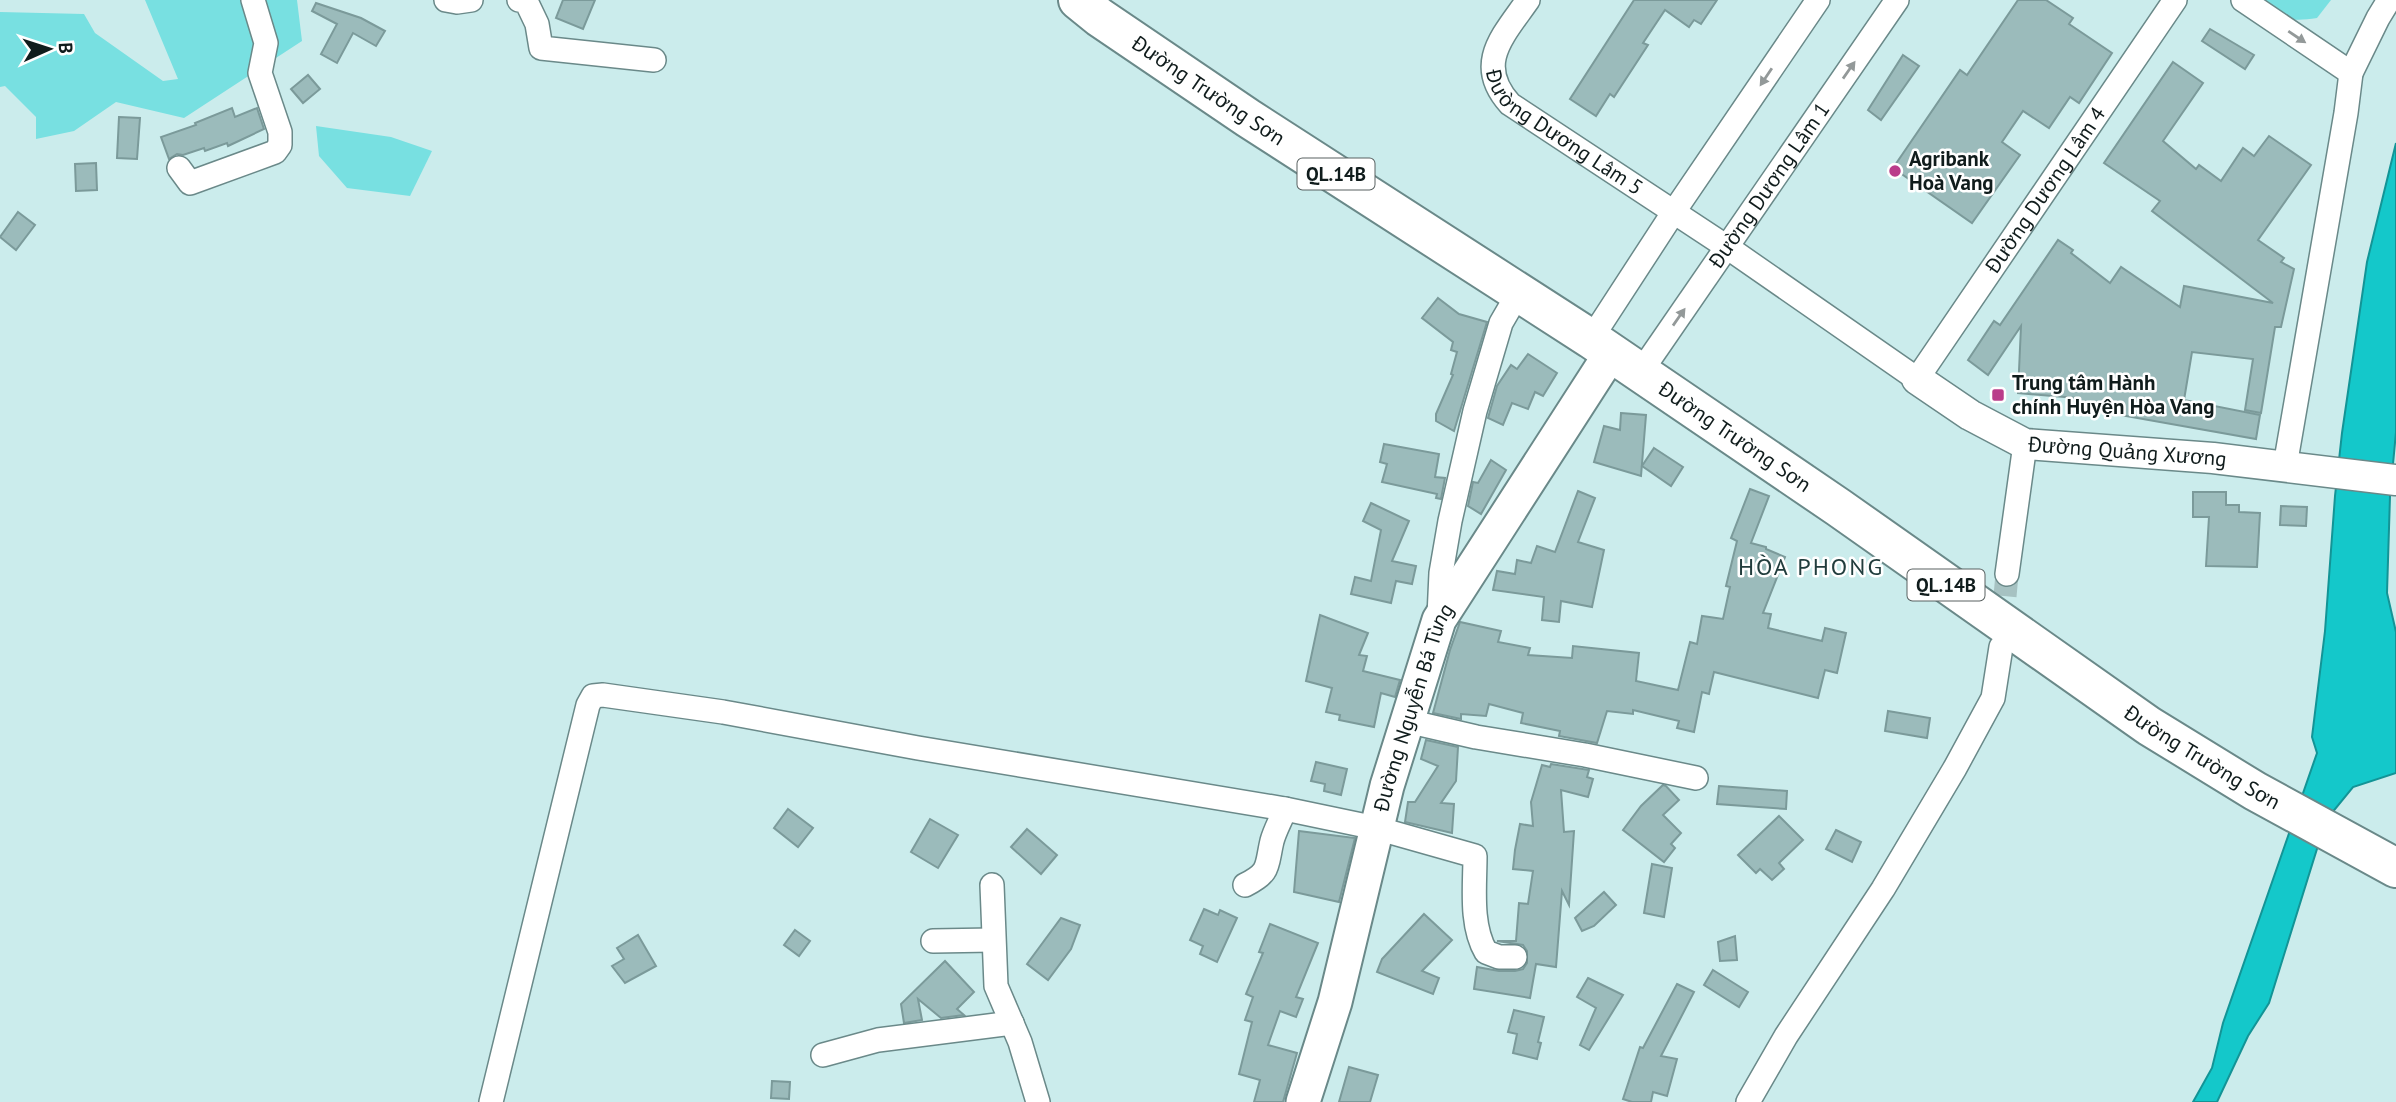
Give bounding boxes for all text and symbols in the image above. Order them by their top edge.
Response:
north arrow [14,14,84,84]
street label: Đường Trường Sơn [1126,29,1290,151]
one-way arrow [2287,30,2307,43]
text: B [54,42,78,54]
one-way arrow [1842,60,1855,79]
street label: Đường Dương Lâm 5 [1480,65,1648,201]
one-way arrow [1759,68,1773,86]
street label: Đường Dương Lâm 1 [1702,97,1836,274]
street label: Đường Dương Lâm 4 [1978,101,2111,279]
place label: Agribank Hoà Vang [1909,145,1994,196]
road number: QL.14B [1298,158,1374,190]
marker: Agribank Hoà Vang [1887,163,1903,179]
one-way arrow [1672,307,1685,326]
place label: Trung tâm Hành chính Huyện Hòa Vang [2012,369,2214,420]
street label: Đường Trường Sơn [1653,374,1817,498]
marker: Trung tâm Hành chính Huyện Hòa Vang [1990,387,2006,403]
street label: Đường Quảng Xương [2026,430,2228,473]
district label: HÒA PHONG [1738,551,1884,582]
road number: QL.14B [1908,570,1984,600]
street label: Đường Nguyễn Bá Tùng [1367,598,1459,815]
street label: Đường Trường Sơn [2118,698,2285,815]

